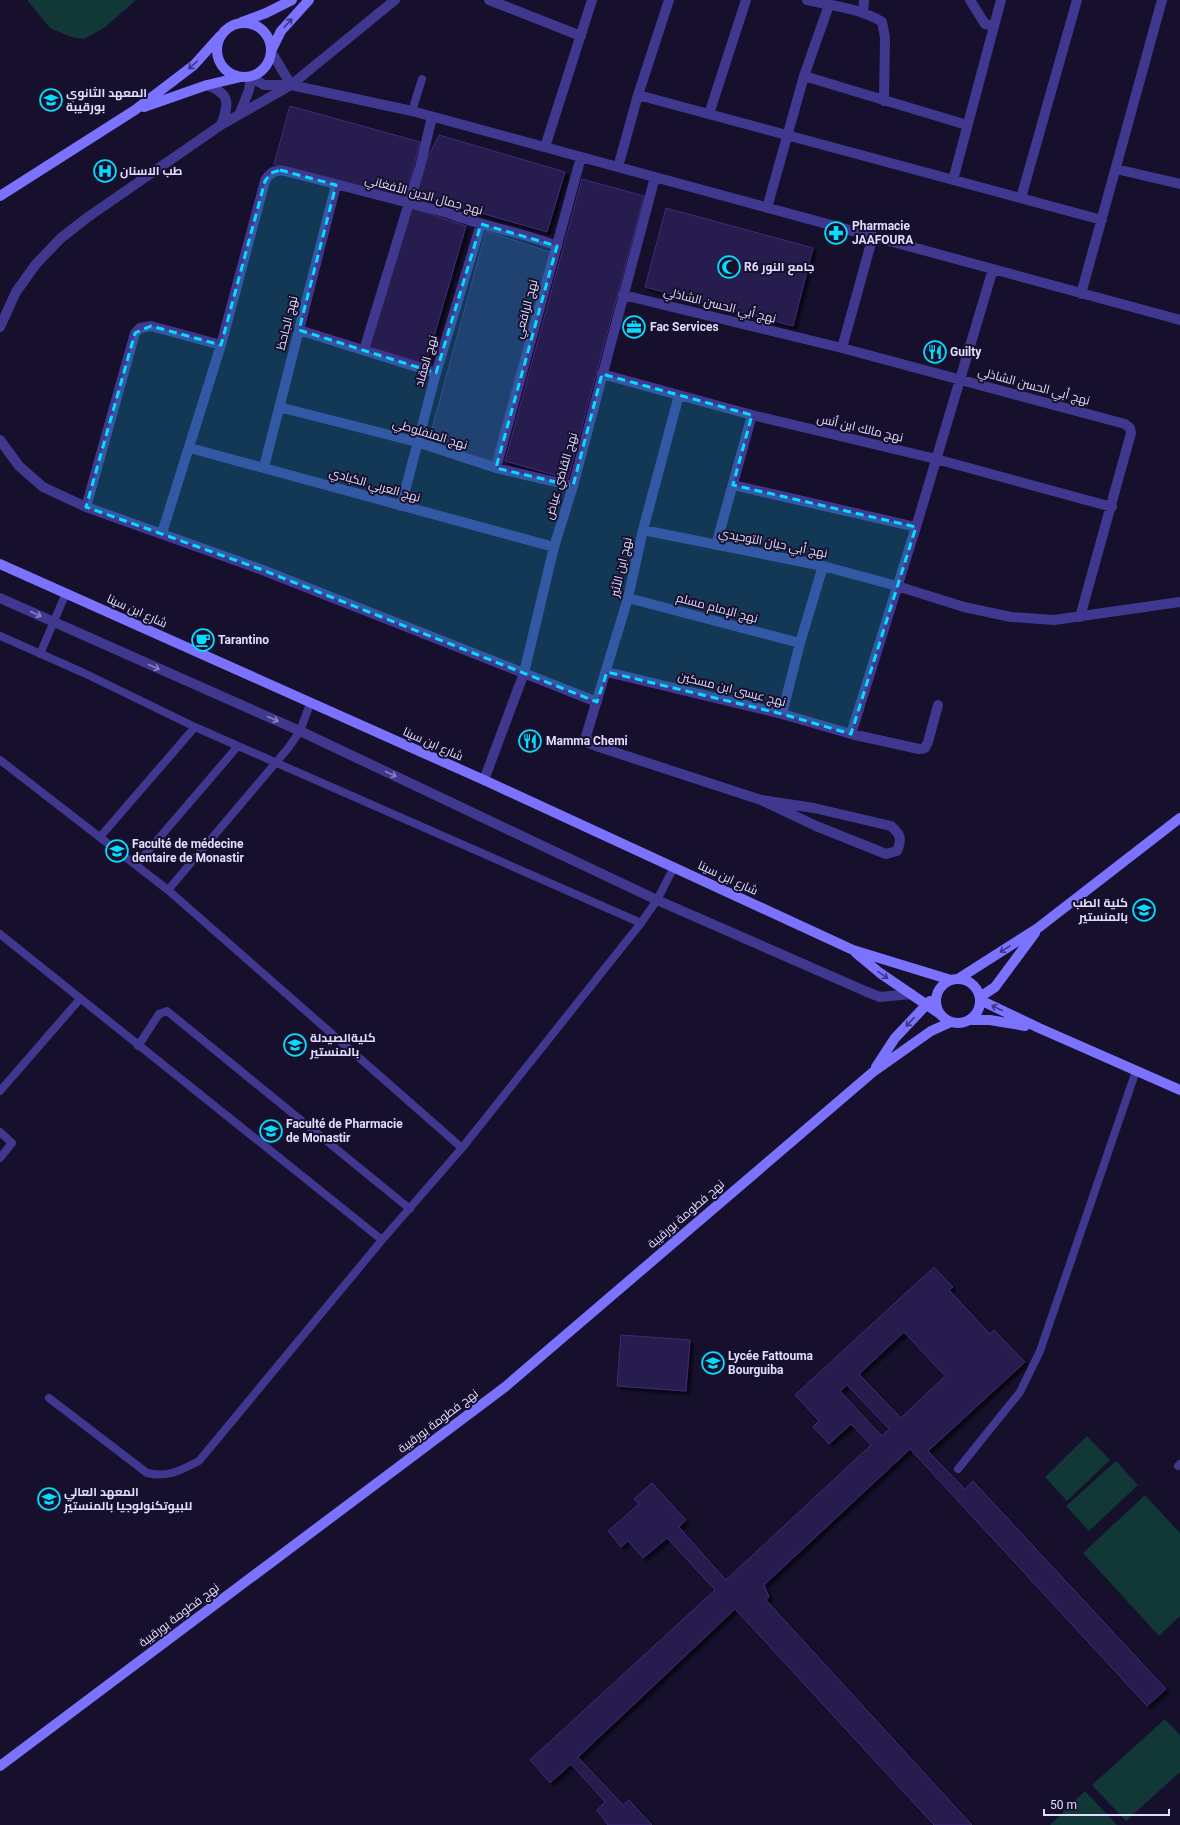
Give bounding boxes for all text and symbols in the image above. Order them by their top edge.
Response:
one-way arrow [284,18,293,28]
one-way arrow [188,60,199,69]
place label: المعهد الثانوي بورقيبة [66,86,147,115]
school or university icon: المعهد الثانوي بورقيبة [38,87,64,113]
hospital icon: طب الاسنان [92,158,118,184]
place label: طب الاسنان [120,164,183,179]
street label: نهج جمال الدين الأفغاني [363,172,485,220]
place label: Pharmacie JAAFOURA [852,219,914,247]
pharmacy icon: Pharmacie JAAFOURA [823,220,849,246]
mosque icon: R6 جامع النور [716,254,742,280]
place label: R6 جامع النور [744,260,814,276]
street label: نهج الرافعي [511,278,543,341]
street label: نهج أبي الحسن الشاذلي [662,283,778,329]
street label: نهج الجاحظ [274,295,301,352]
office icon: Fac Services [621,314,647,340]
place label: Fac Services [650,320,719,334]
street label: نهج العقاد [412,334,441,389]
restaurant icon: Guilty [922,339,948,365]
place label: Guilty [950,345,982,359]
street label: نهج أبي الحسن الشاذلي [976,363,1092,411]
street label: نهج مالك ابن أنس [815,410,905,446]
street label: نهج المنفلوطي [390,416,469,455]
street label: نهج القاضي عياض [542,431,583,522]
street label: نهج العربي الكبادي [327,465,422,508]
street label: نهج أبي حيان التوحيدي [717,525,829,563]
street label: نهج ابن الأثير [607,536,636,599]
street label: نهج الإمام مسلم [674,590,759,627]
street label: شارع ابن سينا [104,591,169,631]
one-way arrow [29,611,41,618]
cafe icon: Tarantino [190,627,216,653]
place label: Tarantino [218,633,269,647]
one-way arrow [148,664,160,671]
street label: نهج عيسى ابن مسكين [676,669,787,710]
one-way arrow [267,716,279,723]
street label: شارع ابن سينا [400,724,465,764]
restaurant icon: Mamma Chemi [517,728,543,754]
place label: Mamma Chemi [546,734,628,748]
one-way arrow [385,771,397,778]
place label: Faculté de médecine dentaire de Monastir [132,837,244,865]
school or university icon: Faculté de médecine dentaire de Monastir [104,838,130,864]
street label: شارع ابن سينا [695,858,760,899]
place label: كلية الطب بالمنستير [1073,896,1128,925]
school or university icon: كلية الطب بالمنستير [1131,897,1157,923]
one-way arrow [1000,945,1011,953]
one-way arrow [878,971,889,979]
one-way arrow [991,1004,1003,1011]
one-way arrow [905,1017,915,1027]
place label: كليةالصيدلة بالمنستير [309,1031,376,1060]
school or university icon: كليةالصيدلة بالمنستير [282,1032,308,1058]
place label: Faculté de Pharmacie de Monastir [286,1117,403,1145]
school or university icon: Faculté de Pharmacie de Monastir [258,1118,284,1144]
street label: نهج فطومة بورقيبة [645,1177,728,1252]
place label: Lycée Fattouma Bourguiba [728,1349,814,1377]
school or university icon: Lycée Fattouma Bourguiba [700,1350,726,1376]
street label: نهج فطومة بورقيبة [395,1386,482,1457]
place label: المعهد العالي للبيوتكنولوجيا بالمنستير [63,1485,192,1514]
school or university icon: المعهد العالي للبيوتكنولوجيا بالمنستير [36,1486,62,1512]
street label: نهج فطومة بورقيبة [136,1580,223,1651]
scale bar [1044,1791,1169,1817]
text: 50 m [1050,1798,1077,1812]

